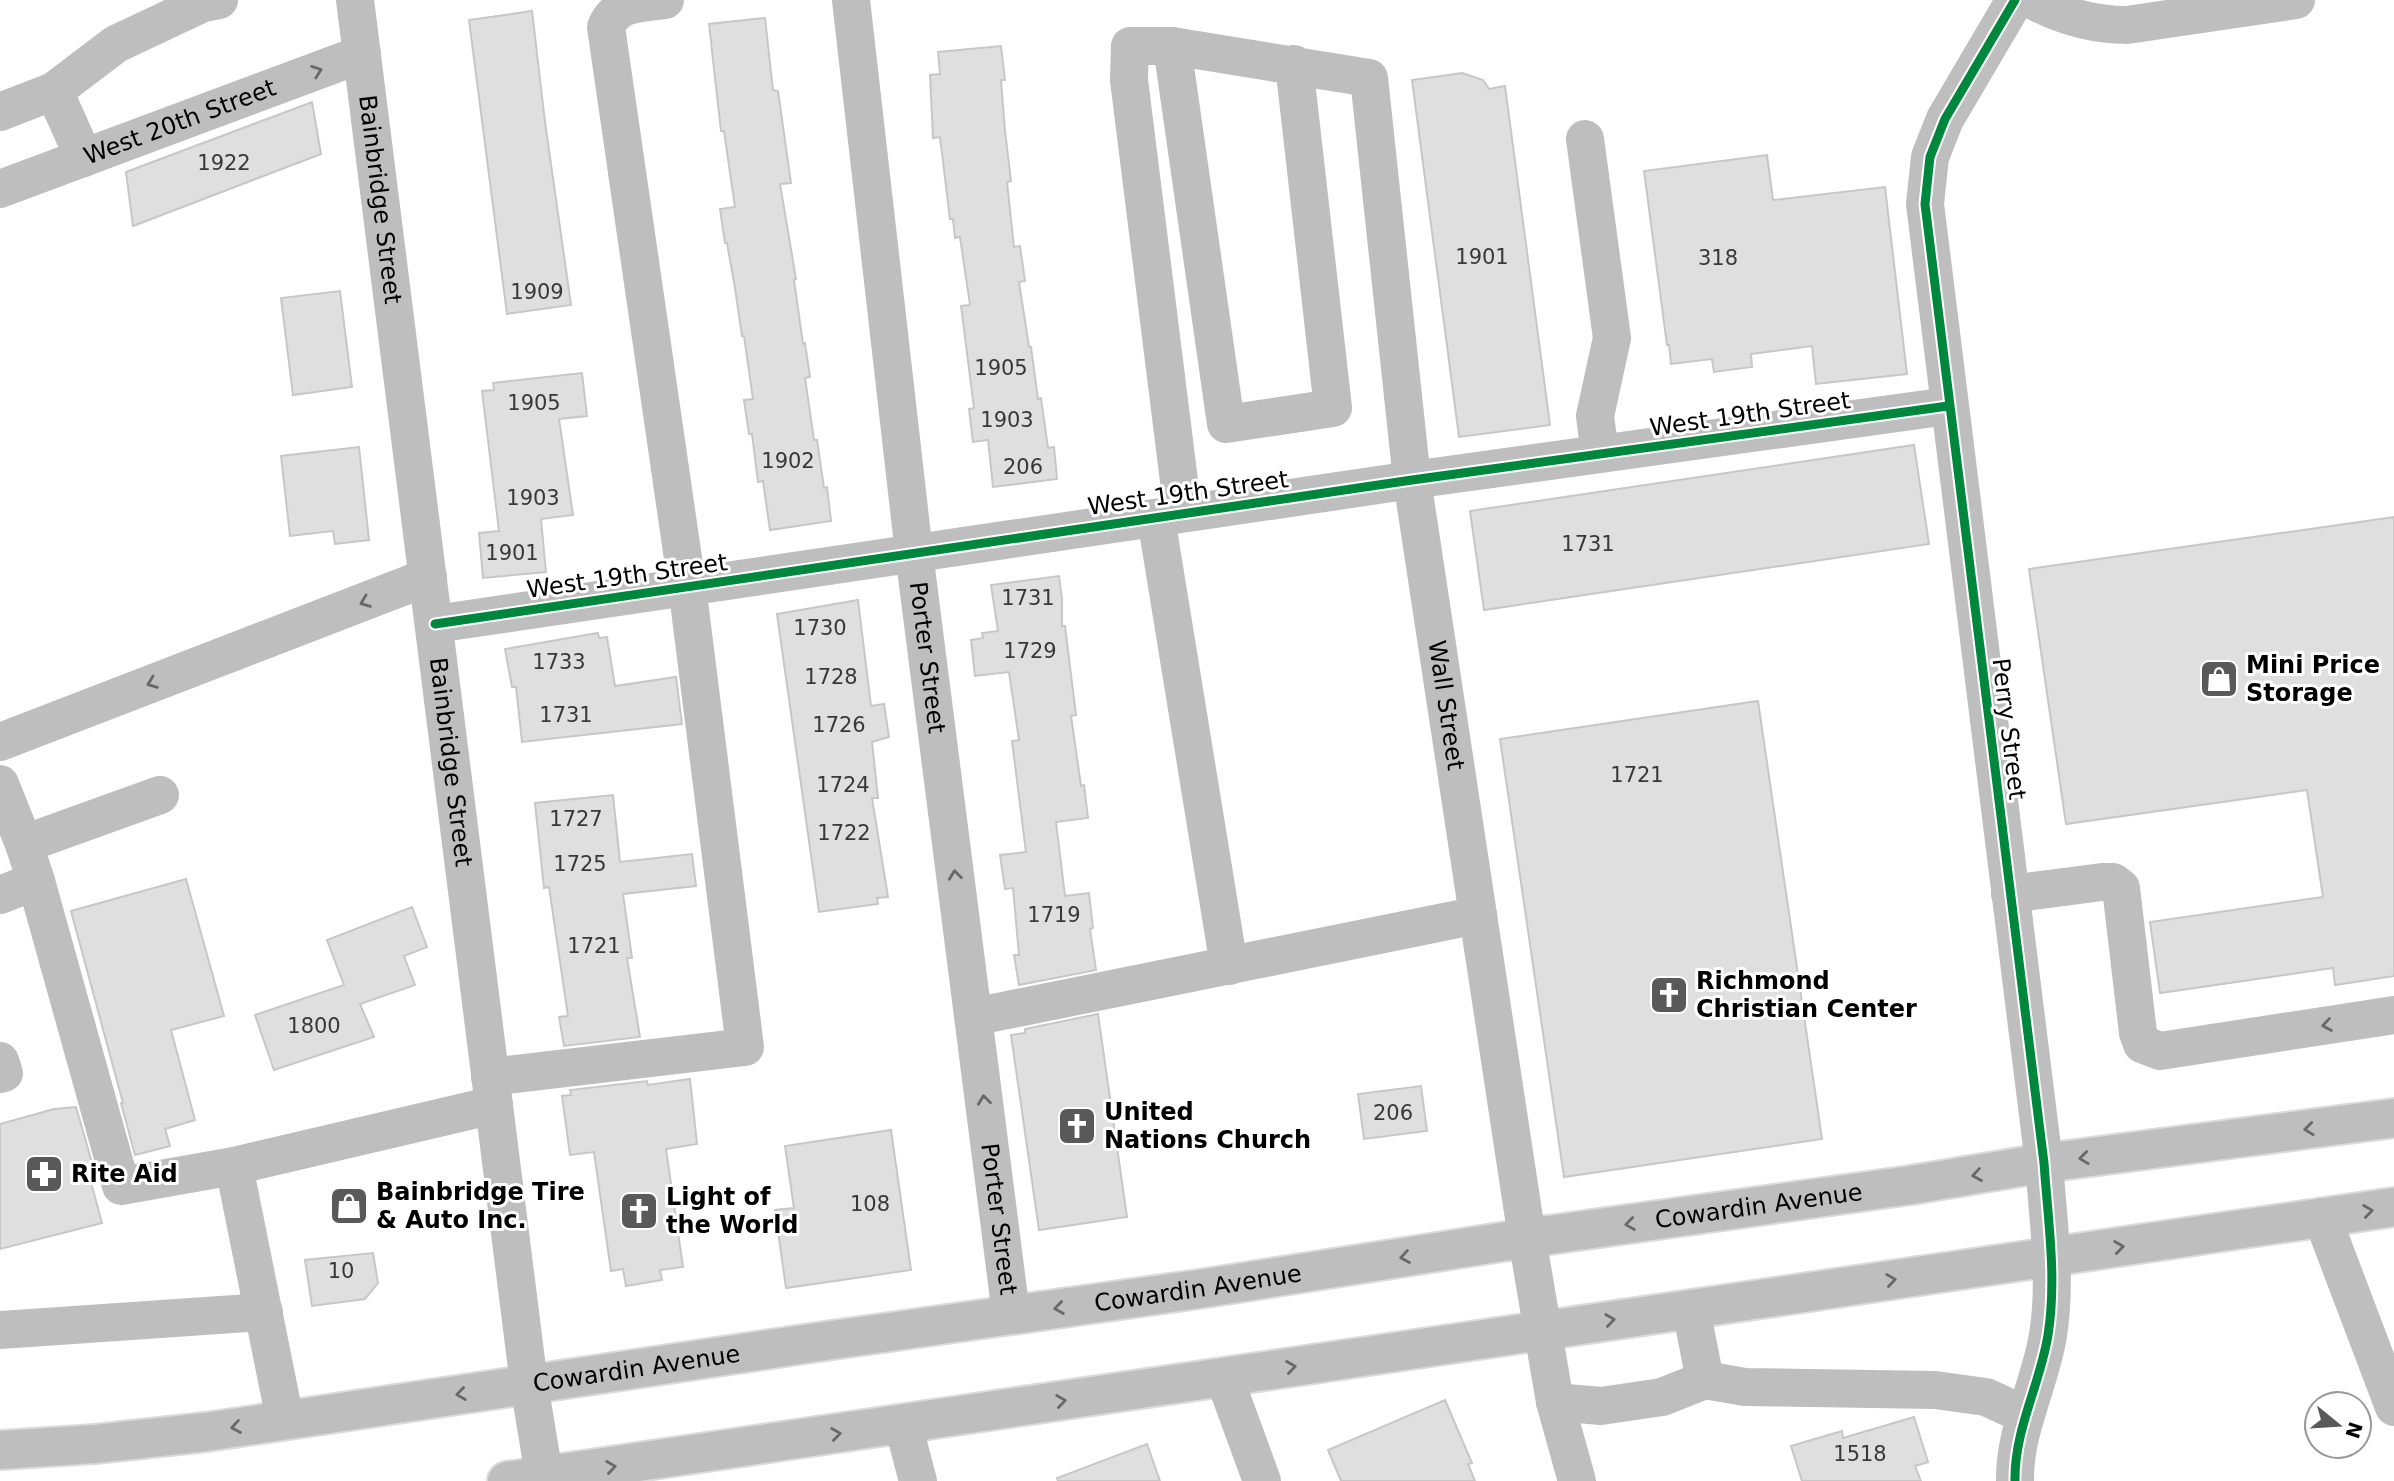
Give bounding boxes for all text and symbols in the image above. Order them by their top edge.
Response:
one-way arrow [310,66,322,80]
street label: West 20th Street [80,73,280,170]
street label: Bainbridge Street [353,93,407,306]
house number: 1922 [197,151,251,175]
house number: 1901 [1455,245,1509,269]
house number: 318 [1698,246,1738,270]
house number: 1909 [510,280,564,304]
house number: 1905 [974,356,1028,380]
street label: West 19th Street [1648,386,1852,442]
house number: 1905 [507,391,561,415]
house number: 1903 [980,408,1034,432]
house number: 1902 [761,449,815,473]
house number: 206 [1003,455,1043,479]
street label: West 19th Street [1086,465,1290,521]
house number: 1903 [506,486,560,510]
house number: 1731 [1561,532,1615,556]
house number: 1901 [485,541,539,565]
street label: West 19th Street [525,548,729,604]
street label: Porter Street [904,580,951,735]
house number: 1731 [1001,586,1055,610]
one-way arrow [359,593,371,607]
house number: 1730 [793,616,847,640]
house number: 1729 [1003,639,1057,663]
street label: Wall Street [1423,639,1470,772]
house number: 1733 [532,650,586,674]
place label: Mini Price Storage [2246,651,2380,707]
street label: Bainbridge Street [424,656,478,868]
street label: Perry Street [1986,657,2032,801]
shop icon: Mini Price Storage [2198,658,2240,700]
house number: 1728 [804,665,858,689]
one-way arrow [147,675,159,689]
house number: 1731 [539,703,593,727]
house number: 1726 [812,713,866,737]
house number: 1721 [1610,763,1664,787]
house number: 1724 [816,773,870,797]
house number: 1727 [549,807,603,831]
house number: 1722 [817,821,871,845]
house number: 1725 [553,852,607,876]
one-way arrow [947,869,962,881]
house number: 1719 [1027,903,1081,927]
house number: 1721 [567,934,621,958]
place label: Richmond Christian Center [1696,967,1917,1023]
church icon: Richmond Christian Center [1648,974,1690,1016]
house number: 1800 [287,1014,341,1038]
one-way arrow [2321,1018,2332,1033]
one-way arrow [976,1095,991,1106]
place label: United Nations Church [1104,1098,1311,1154]
house number: 206 [1373,1101,1413,1125]
church icon: United Nations Church [1056,1105,1098,1147]
one-way arrow [2303,1122,2315,1137]
street label: Porter Street [975,1141,1022,1297]
one-way arrow [2078,1151,2089,1166]
pharmacy icon: Rite Aid [23,1153,65,1195]
place label: Rite Aid [71,1160,178,1188]
one-way arrow [1971,1167,1982,1182]
place label: Bainbridge Tire & Auto Inc. [376,1178,585,1234]
street label: Cowardin Avenue [1653,1178,1864,1234]
place label: Light of the World [666,1183,799,1239]
shop icon: Bainbridge Tire & Auto Inc. [328,1185,370,1227]
church icon: Light of the World [618,1190,660,1232]
house number: 108 [850,1192,890,1216]
one-way arrow [2362,1203,2374,1218]
one-way arrow [1624,1216,1636,1231]
one-way arrow [2113,1240,2125,1255]
one-way arrow [1399,1249,1411,1264]
house number: 10 [328,1259,354,1283]
street label: Cowardin Avenue [1092,1259,1303,1317]
one-way arrow [1885,1273,1897,1288]
one-way arrow [1053,1300,1064,1315]
one-way arrow [1604,1313,1616,1328]
street label: Cowardin Avenue [531,1340,742,1398]
one-way arrow [1285,1360,1297,1375]
one-way arrow [455,1386,467,1401]
north arrow [2303,1390,2373,1460]
one-way arrow [1056,1394,1067,1409]
one-way arrow [230,1419,242,1434]
text: N [2341,1419,2367,1441]
one-way arrow [830,1427,842,1442]
house number: 1518 [1833,1442,1887,1466]
one-way arrow [605,1459,617,1474]

